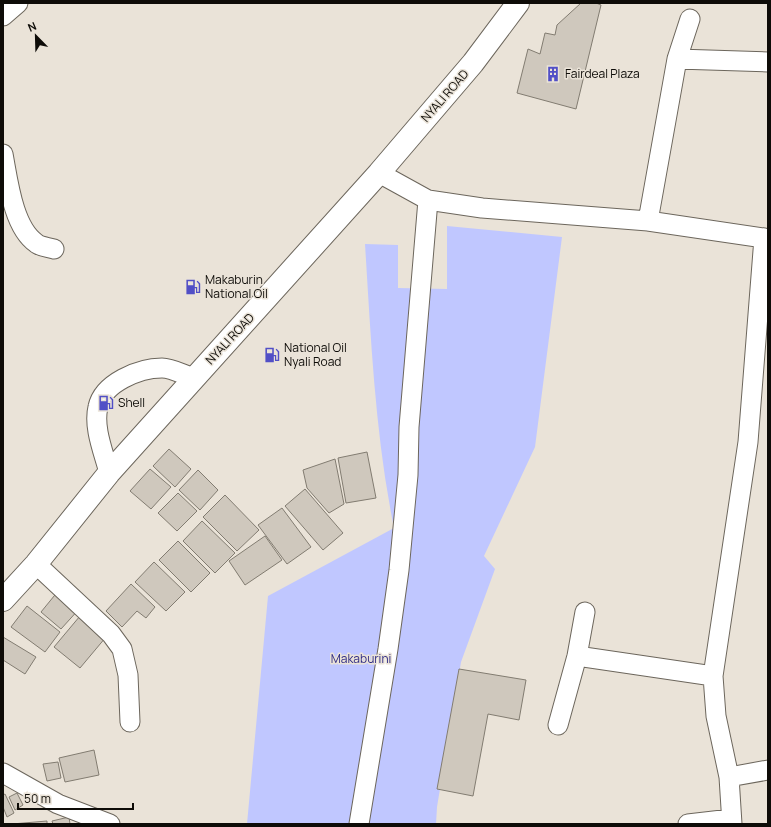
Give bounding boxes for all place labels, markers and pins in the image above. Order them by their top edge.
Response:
building icon: Fairdeal Plaza [544,65,562,83]
place label: Fairdeal Plaza [565,65,640,82]
place label: Makaburin National Oil [205,271,268,302]
fuel station icon: Makaburin National Oil [184,278,202,296]
place label: National Oil Nyali Road [284,339,347,370]
fuel station icon: National Oil Nyali Road [263,346,281,364]
fuel station icon: Shell [97,394,115,412]
place label: Shell [118,394,145,411]

